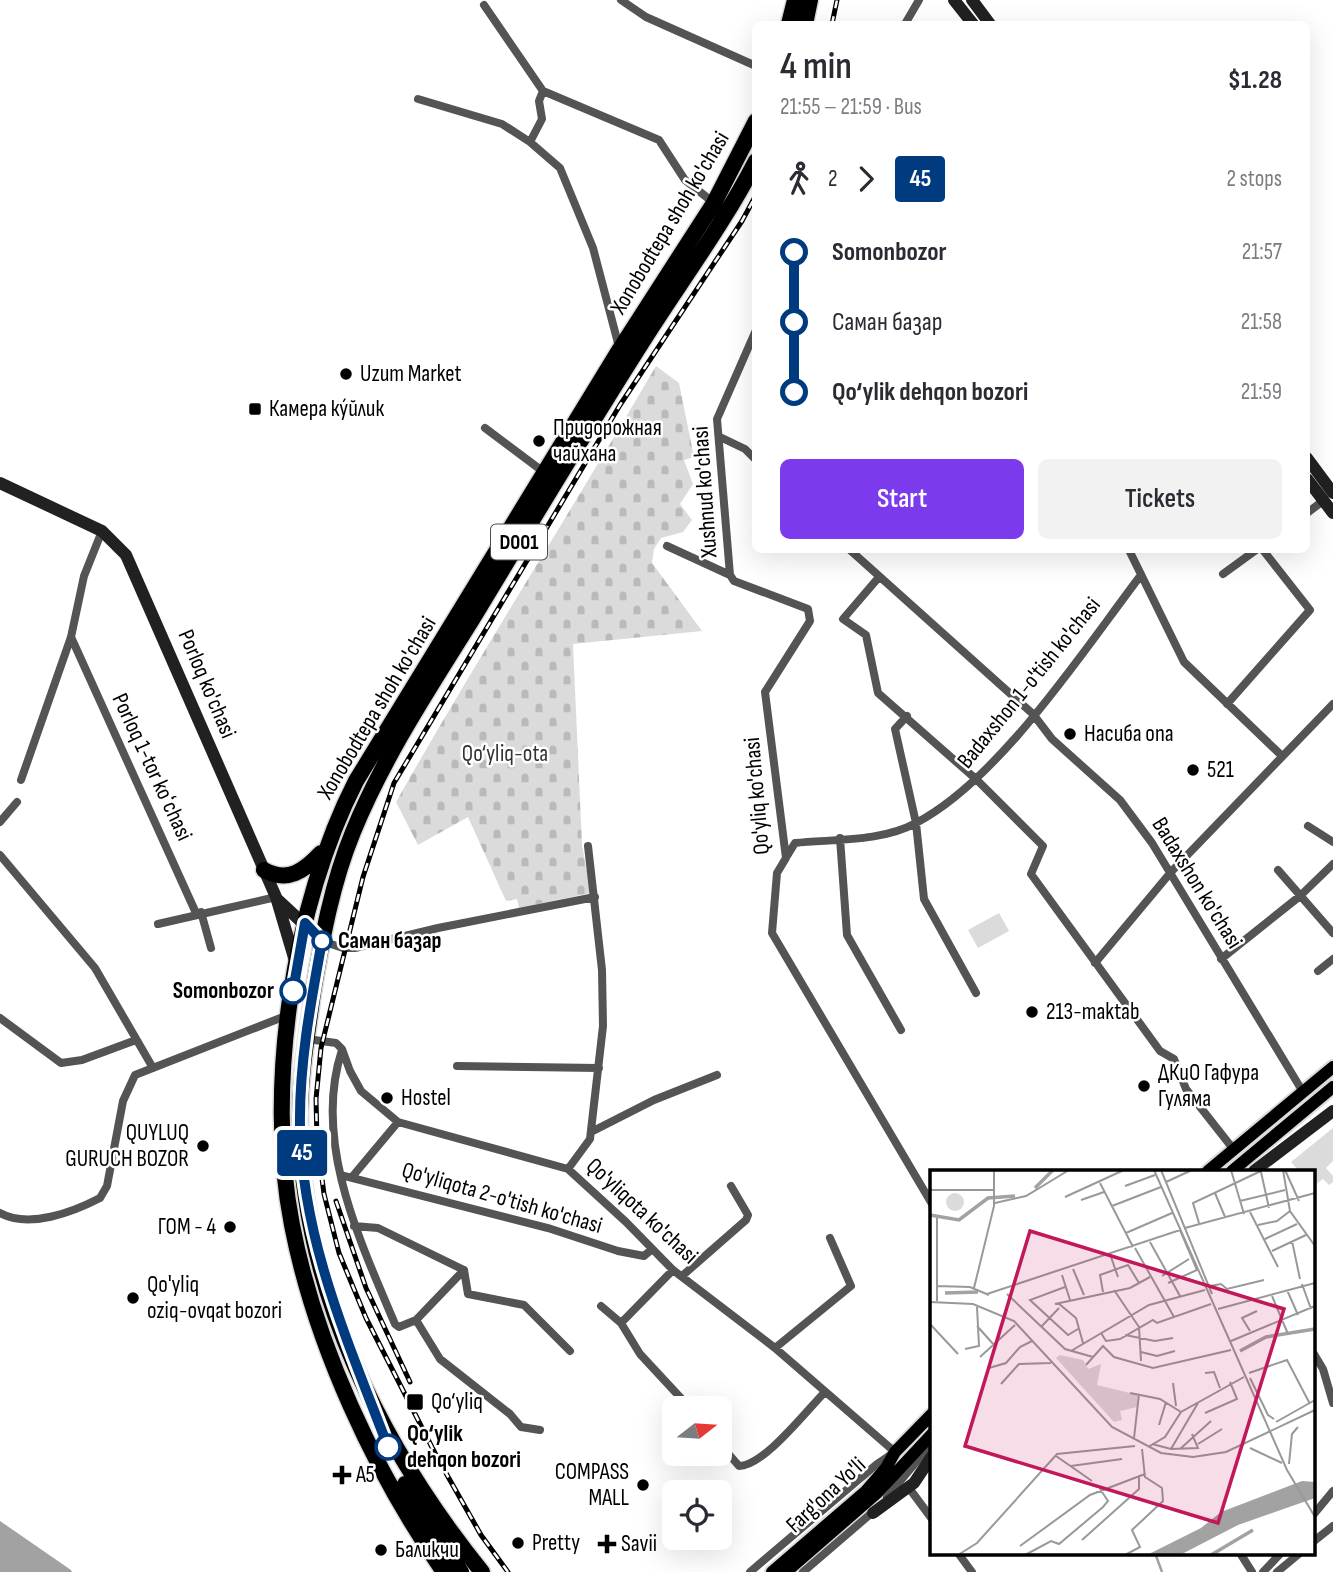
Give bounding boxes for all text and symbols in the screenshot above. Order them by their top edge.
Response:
text: 4 min [780,44,852,89]
text: $1.28 [1228,65,1282,96]
text: 21:55 – 21:59 · Bus [780,93,922,121]
street label: Xonobodtepa shoh ko'chasi [604,127,736,320]
icon: walk [780,160,818,198]
icon: forward [847,160,885,198]
text: 45 [909,164,931,193]
text: 2 [828,165,837,193]
text: 2 stops [1226,165,1282,193]
text: Somonbozor [832,237,947,268]
text: 21:57 [1242,238,1282,266]
text: Саман базар [832,307,943,338]
text: 21:58 [1241,308,1282,336]
place label: Uzum Market [360,360,461,388]
marker: Uzum Market [338,366,354,382]
text: Qo‘ylik dehqon bozori [832,377,1028,408]
text: 21:59 [1241,378,1282,406]
place label: Камера ку́йлик [269,395,384,423]
marker: Камера ку́йлик [247,401,263,417]
place label: Придорожная чайхана [553,414,662,468]
street label: Xushnud ko'chasi [686,425,724,560]
marker: Придорожная чайхана [531,433,547,449]
button: Start [780,459,1024,539]
button: Tickets [1038,459,1282,539]
road number: D001 [491,524,547,560]
street label: Badaxshon 1-o'tish ko'chasi [951,592,1107,774]
street label: Xonobodtepa shoh ko'chasi [311,612,443,805]
street label: Porloq ko'chasi [172,626,242,742]
street label: Porloq 1-tor koʻchasi [106,689,198,845]
place label: Насиба опа [1084,720,1174,748]
marker: Насиба опа [1062,726,1078,742]
street label: Qo'yliq ko'chasi [738,736,776,856]
park label: Qo‘yliq-ota [462,740,548,768]
place label: 521 [1207,756,1234,784]
marker: 521 [1185,762,1201,778]
street label: Badaxshon ko'chasi [1146,812,1248,954]
place label: Саман базар [338,927,442,955]
marker: Саман базар [312,931,332,951]
place label: Somonbozor [173,977,274,1005]
marker: Somonbozor [280,978,306,1004]
place label: 213-maktab [1046,998,1139,1026]
marker: 213-maktab [1024,1004,1040,1020]
place label: ДКиО Гафура Гуляма [1158,1059,1259,1113]
marker: ДКиО Гафура Гуляма [1136,1078,1152,1094]
place label: Hostel [401,1084,451,1112]
marker: Hostel [379,1090,395,1106]
place label: QUYLUQ GURUCH BOZOR [65,1119,189,1173]
line badge: 45 [270,1130,334,1176]
marker: QUYLUQ GURUCH BOZOR [195,1138,211,1154]
text: 45 [291,1138,313,1167]
street label: Qo'yliqota ko'chasi [580,1152,704,1270]
street label: Qo'yliqota 2-o'tish ko'chasi [399,1156,605,1240]
inset map [930,1170,1316,1554]
place label: ГОМ - 4 [158,1213,216,1241]
marker: ГОМ - 4 [222,1219,238,1235]
place label: Qo'yliq oziq-ovqat bozori [147,1271,282,1325]
marker: Qo'yliq oziq-ovqat bozori [125,1290,141,1306]
place label: Qo‘yliq [431,1388,483,1416]
marker: Qo‘yliq [405,1392,425,1412]
north arrow [662,1396,732,1466]
map controls [662,1396,732,1550]
place label: Qo‘ylik dehqon bozori [407,1420,521,1474]
marker: Qo‘ylik dehqon bozori [375,1434,401,1460]
street label: Farg'ona Yo'li [780,1451,872,1539]
place label: COMPASS MALL [555,1458,629,1512]
place label: А5 [355,1461,375,1489]
marker: А5 [334,1467,350,1483]
marker: COMPASS MALL [635,1477,651,1493]
button: locate [662,1480,732,1550]
place label: Pretty [532,1529,580,1557]
place label: Savii [621,1530,657,1558]
marker: Pretty [510,1535,526,1551]
place label: Баликчи [395,1536,459,1564]
marker: Savii [599,1536,615,1552]
marker: Баликчи [373,1542,389,1558]

